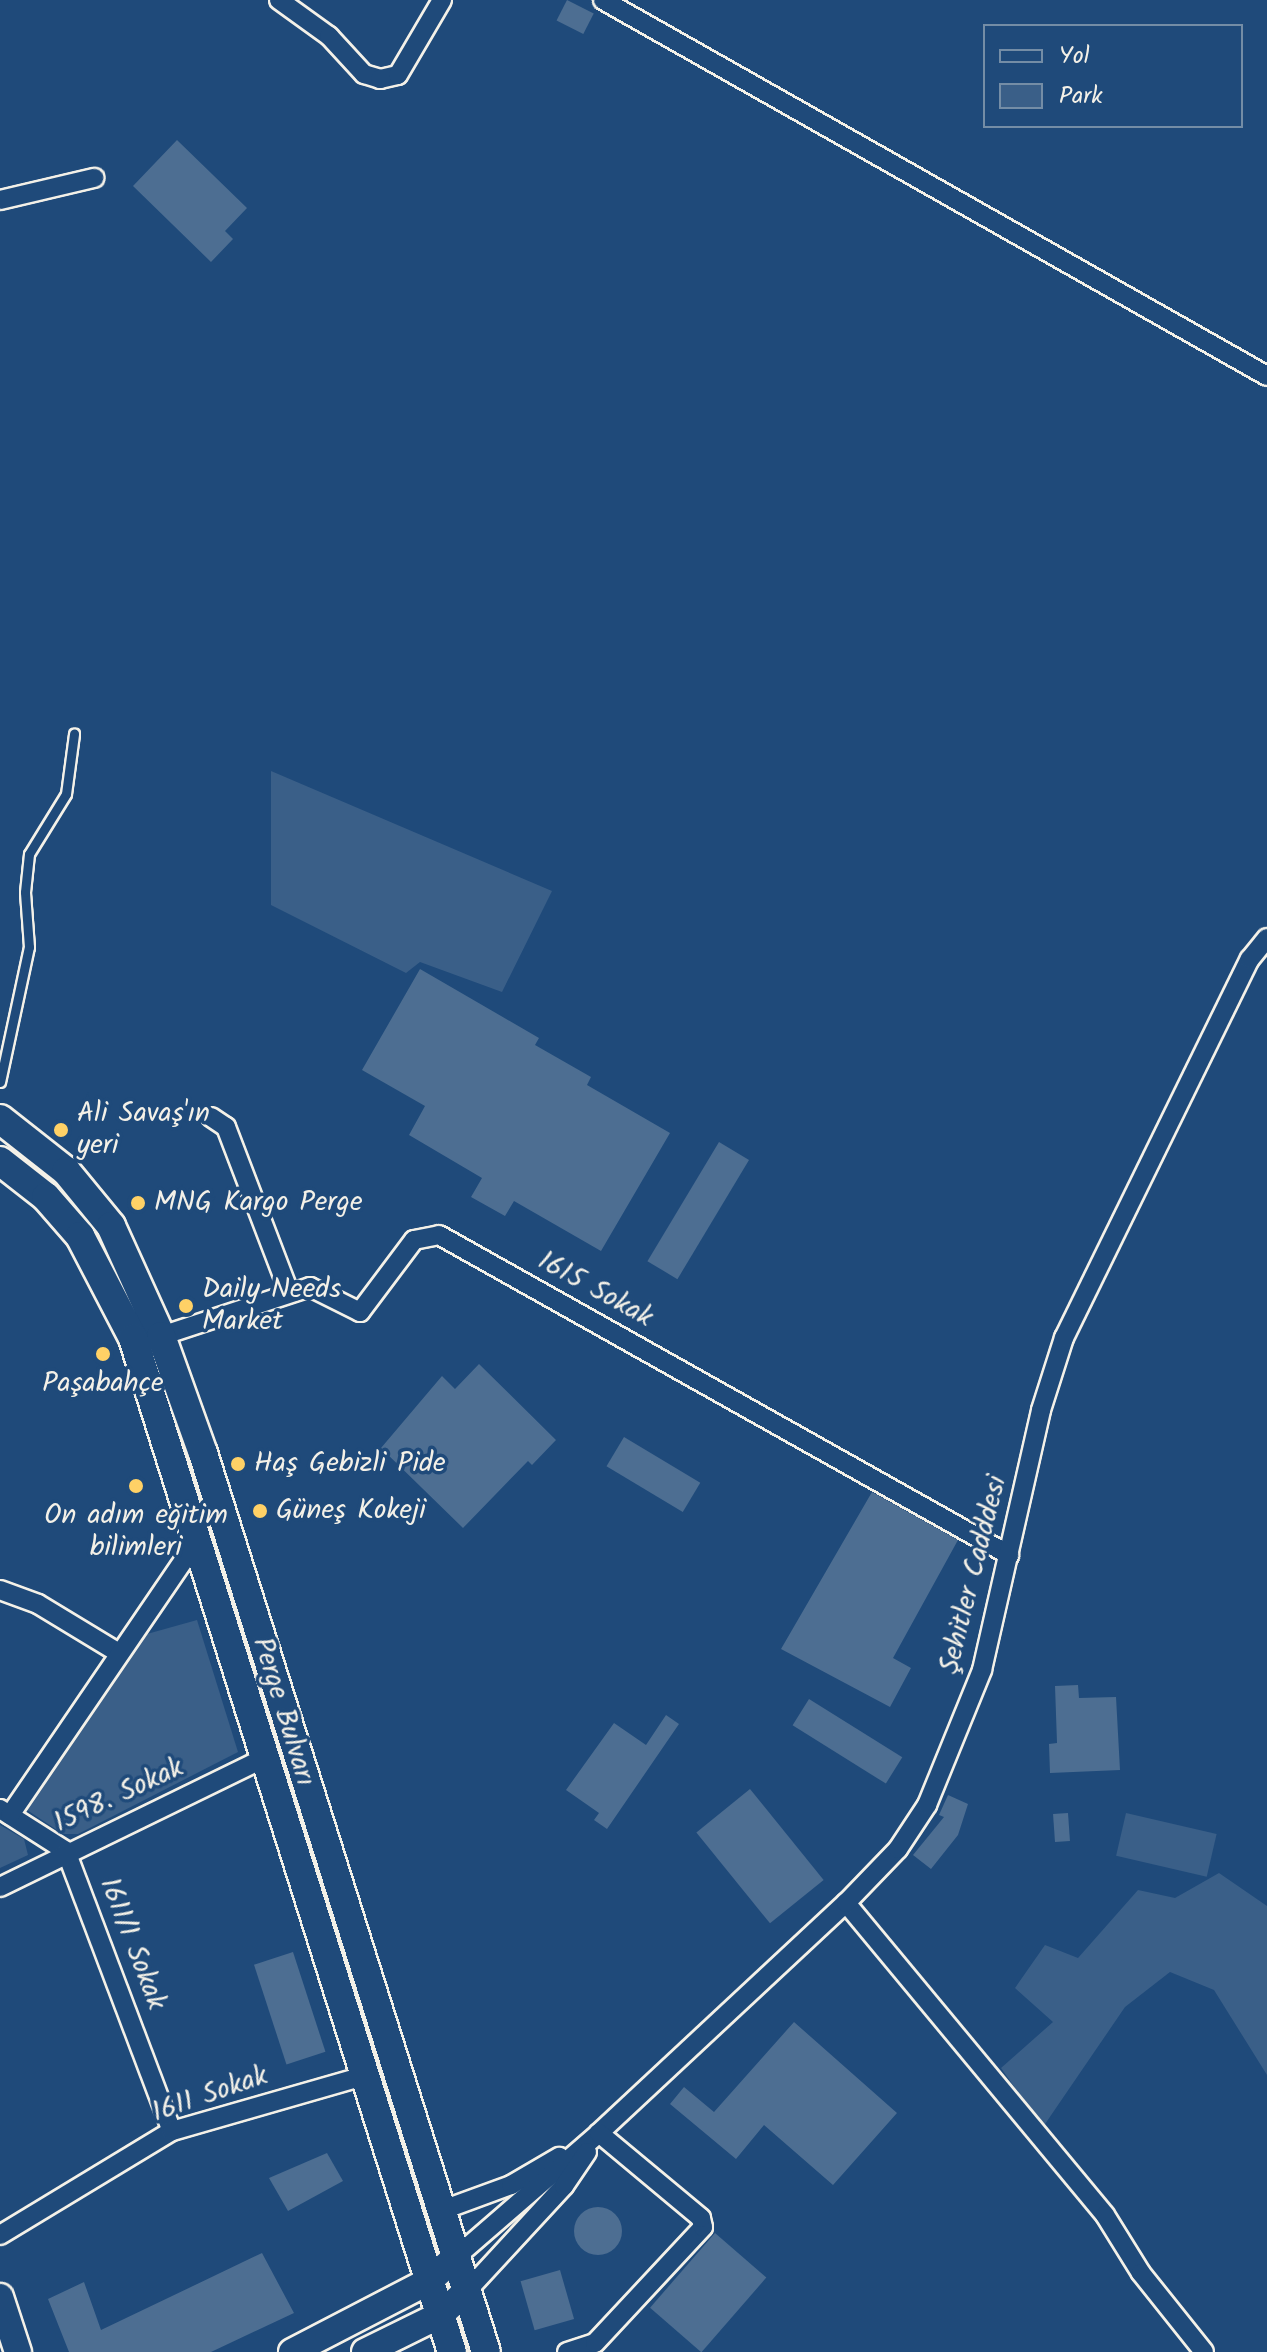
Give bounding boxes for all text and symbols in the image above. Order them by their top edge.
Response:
legend [983,24,1243,128]
text: Yol [1059,37,1090,76]
text: Park [1059,77,1103,116]
place label: Ali Savaş'ın yeri [77,1097,210,1163]
marker: Ali Savaş'ın yeri [52,1121,70,1139]
place label: MNG Kargo Perge [154,1186,363,1220]
marker: MNG Kargo Perge [129,1194,147,1212]
street label: 1615 Sokak [532,1245,658,1335]
place label: Daily Needs Market [202,1273,341,1339]
marker: Daily Needs Market [177,1297,195,1315]
marker: Paşabahçe [94,1345,112,1363]
place label: Paşabahçe [42,1367,164,1401]
place label: Haş Gebizli Pide [254,1447,446,1481]
marker: Haş Gebizli Pide [229,1455,247,1473]
street label: Şehitler Cadddesi [933,1472,1015,1678]
marker: On adım eğitim bilimleri [127,1477,145,1495]
place label: Güneş Kokeji [276,1494,426,1528]
place label: On adım eğitim bilimleri [44,1499,228,1565]
marker: Güneş Kokeji [251,1502,269,1520]
street label: Perge Bulvarı [244,1634,322,1790]
street label: 1598. Sokak [49,1751,189,1841]
street label: 1611/1 Sokak [91,1873,173,2015]
street label: 1611 Sokak [148,2060,272,2130]

